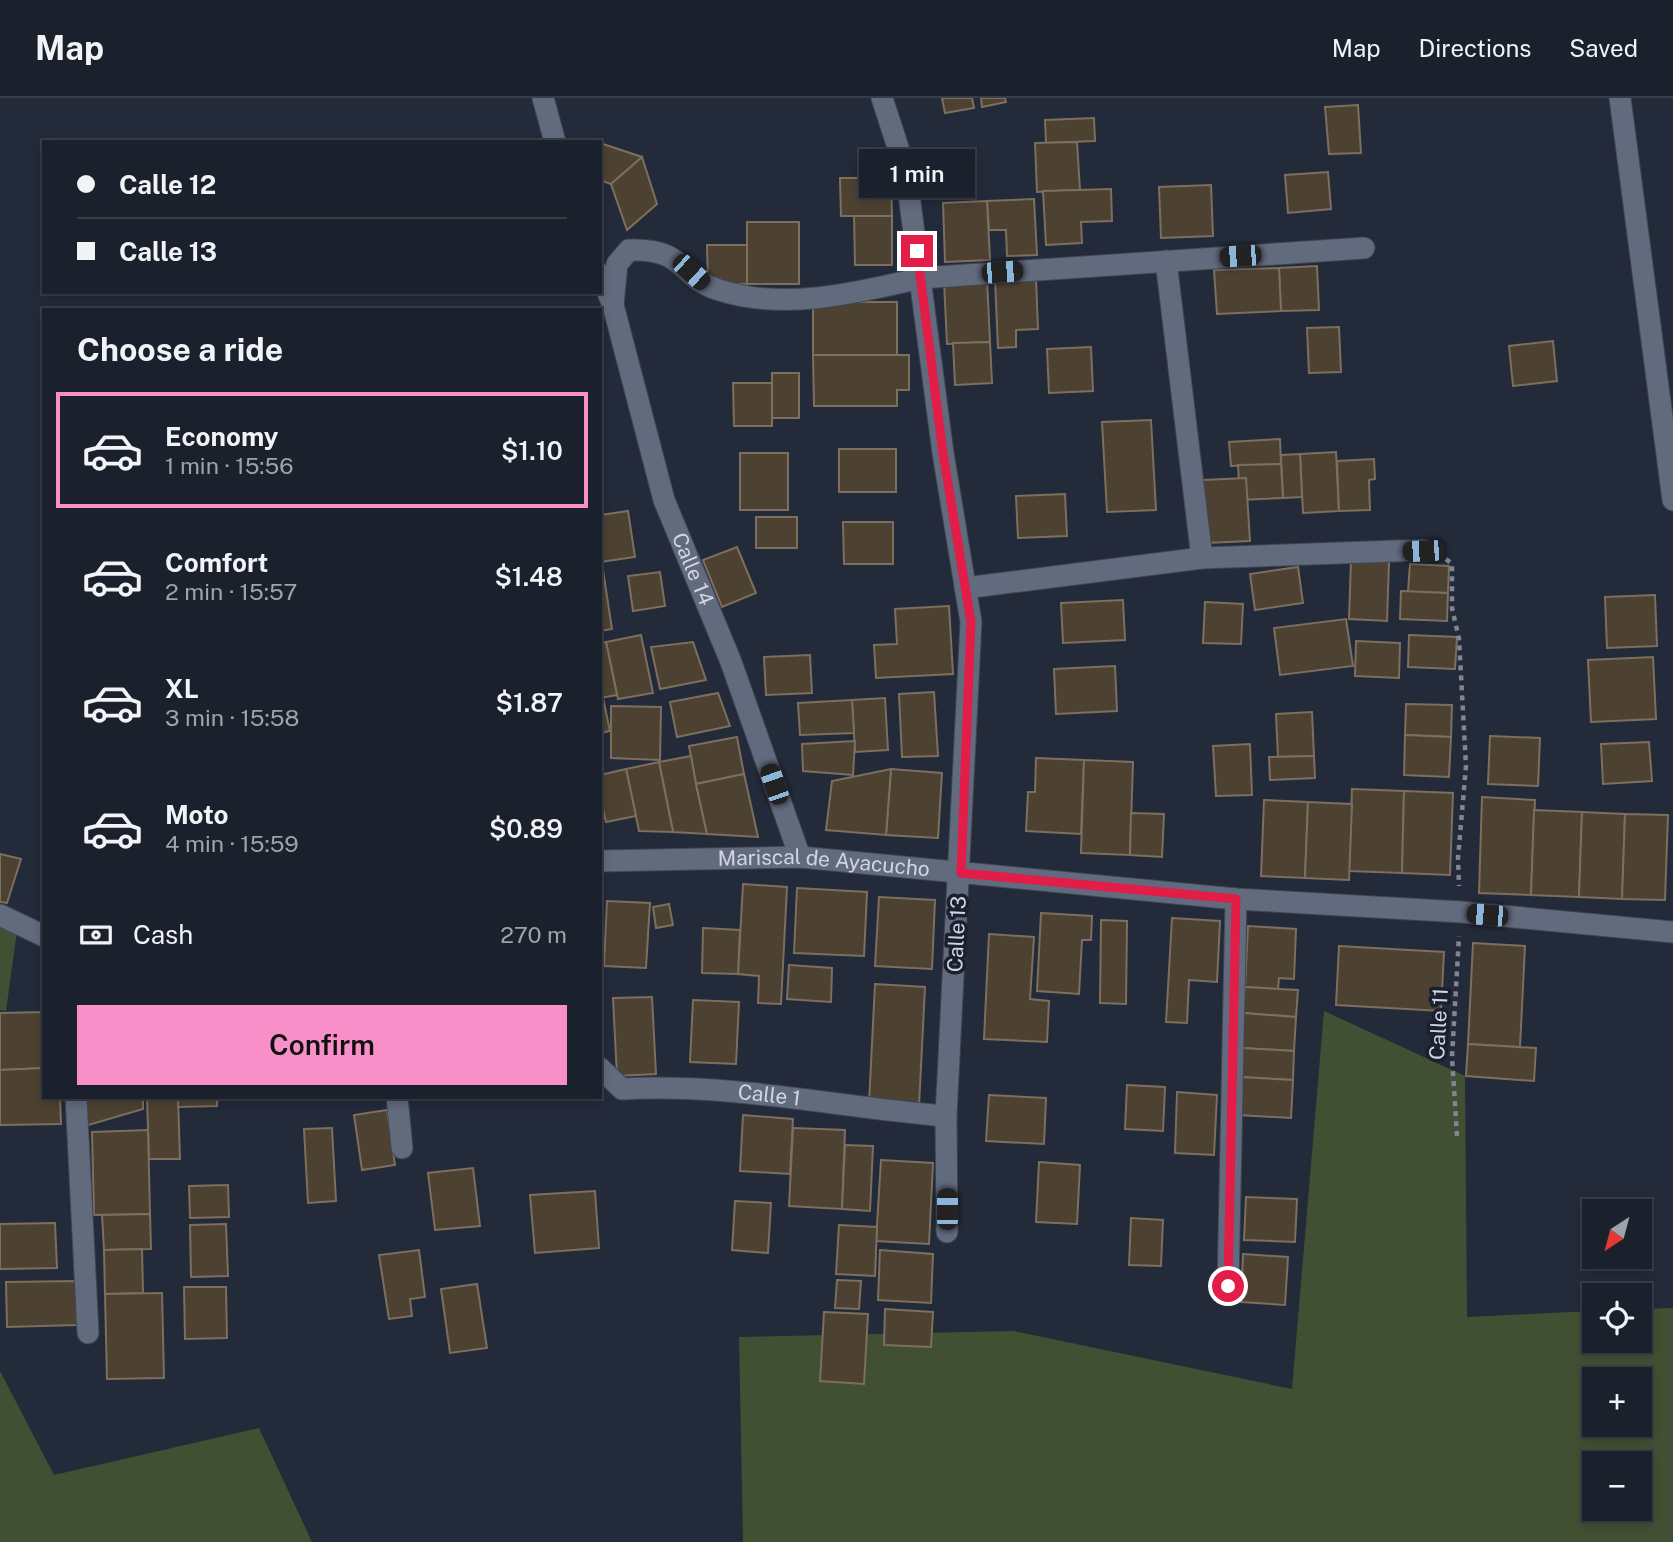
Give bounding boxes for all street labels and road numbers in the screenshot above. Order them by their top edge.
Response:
street label: Calle 14 [667,529,719,609]
street label: Mariscal de Ayacucho [717,844,931,881]
street label: Calle 13 [942,895,971,973]
street label: Calle 11 [1424,987,1453,1060]
street label: Calle 1 [737,1079,802,1111]

